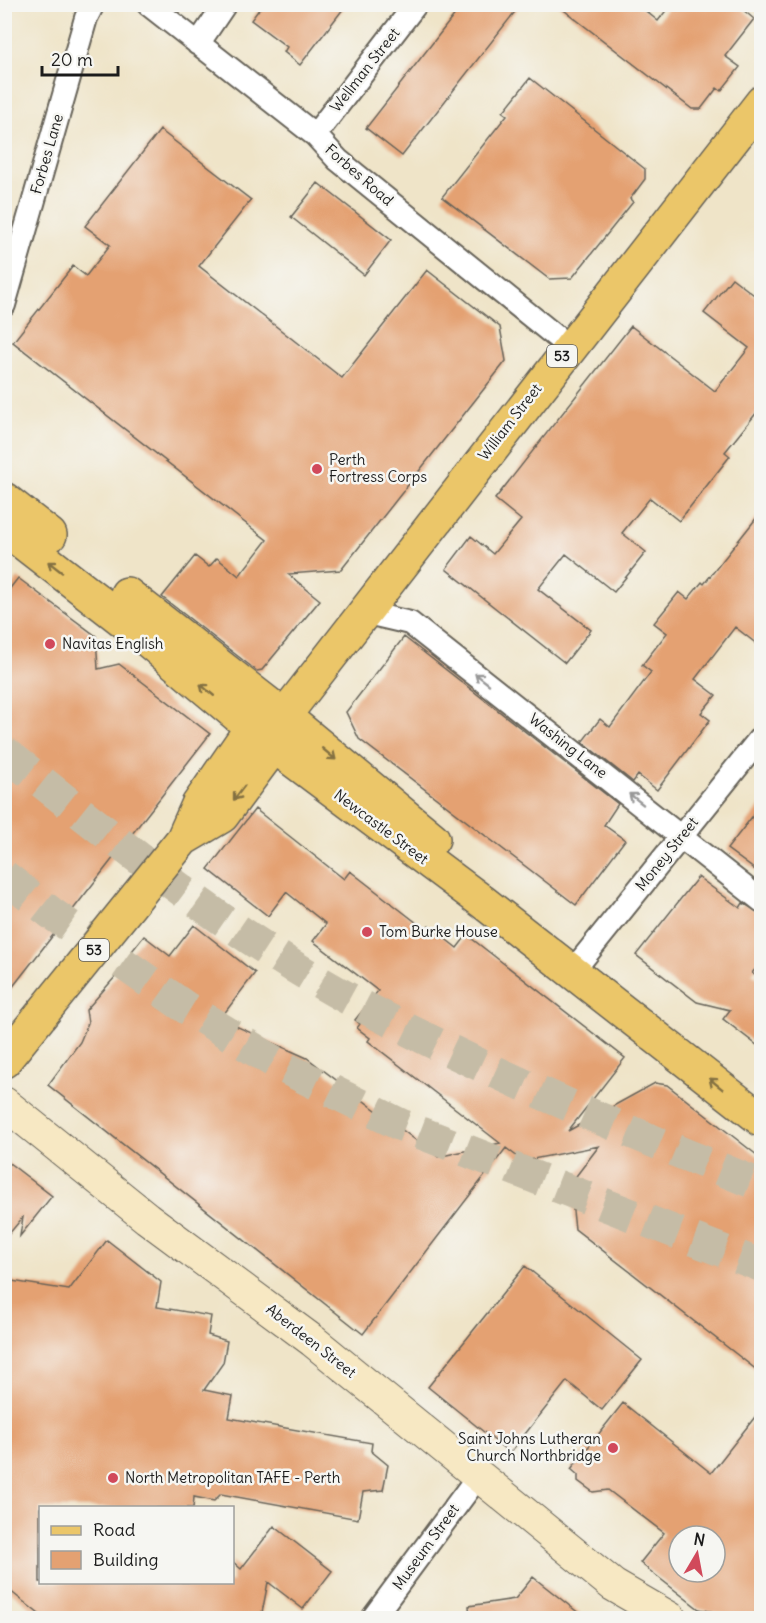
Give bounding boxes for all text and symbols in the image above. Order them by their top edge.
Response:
street label: Wellman Street [326,24,403,116]
scale bar [42,39,118,77]
text: 20 m [51,48,93,71]
street label: Forbes Lane [26,112,67,196]
street label: Forbes Road [321,140,398,210]
road number: 53 [547,345,577,367]
street label: William Street [474,379,546,464]
place label: Perth Fortress Corps [329,450,427,486]
marker: Perth Fortress Corps [310,462,324,476]
one-way arrow [48,561,64,574]
place label: Navitas English [62,634,164,653]
marker: Navitas English [43,637,57,651]
one-way arrow [474,673,490,686]
one-way arrow [199,683,215,696]
street label: Washing Lane [525,709,611,782]
one-way arrow [321,747,337,760]
one-way arrow [233,785,245,801]
street label: Newcastle Street [330,785,432,868]
one-way arrow [628,793,644,806]
street label: Money Street [631,813,702,894]
place label: Tom Burke House [379,922,498,941]
marker: Tom Burke House [360,925,374,939]
road number: 53 [79,939,109,961]
one-way arrow [708,1077,724,1090]
street label: Aberdeen Street [262,1300,360,1382]
place label: Saint Johns Lutheran Church Northbridge [458,1429,601,1465]
marker: Saint Johns Lutheran Church Northbridge [606,1441,620,1455]
place label: North Metropolitan TAFE - Perth [125,1468,341,1487]
marker: North Metropolitan TAFE - Perth [106,1471,120,1485]
street label: Museum Street [388,1500,463,1593]
legend [39,1506,234,1584]
text: Road [93,1518,136,1541]
north arrow [667,1524,727,1584]
text: N [692,1528,707,1550]
text: Building [93,1548,158,1571]

